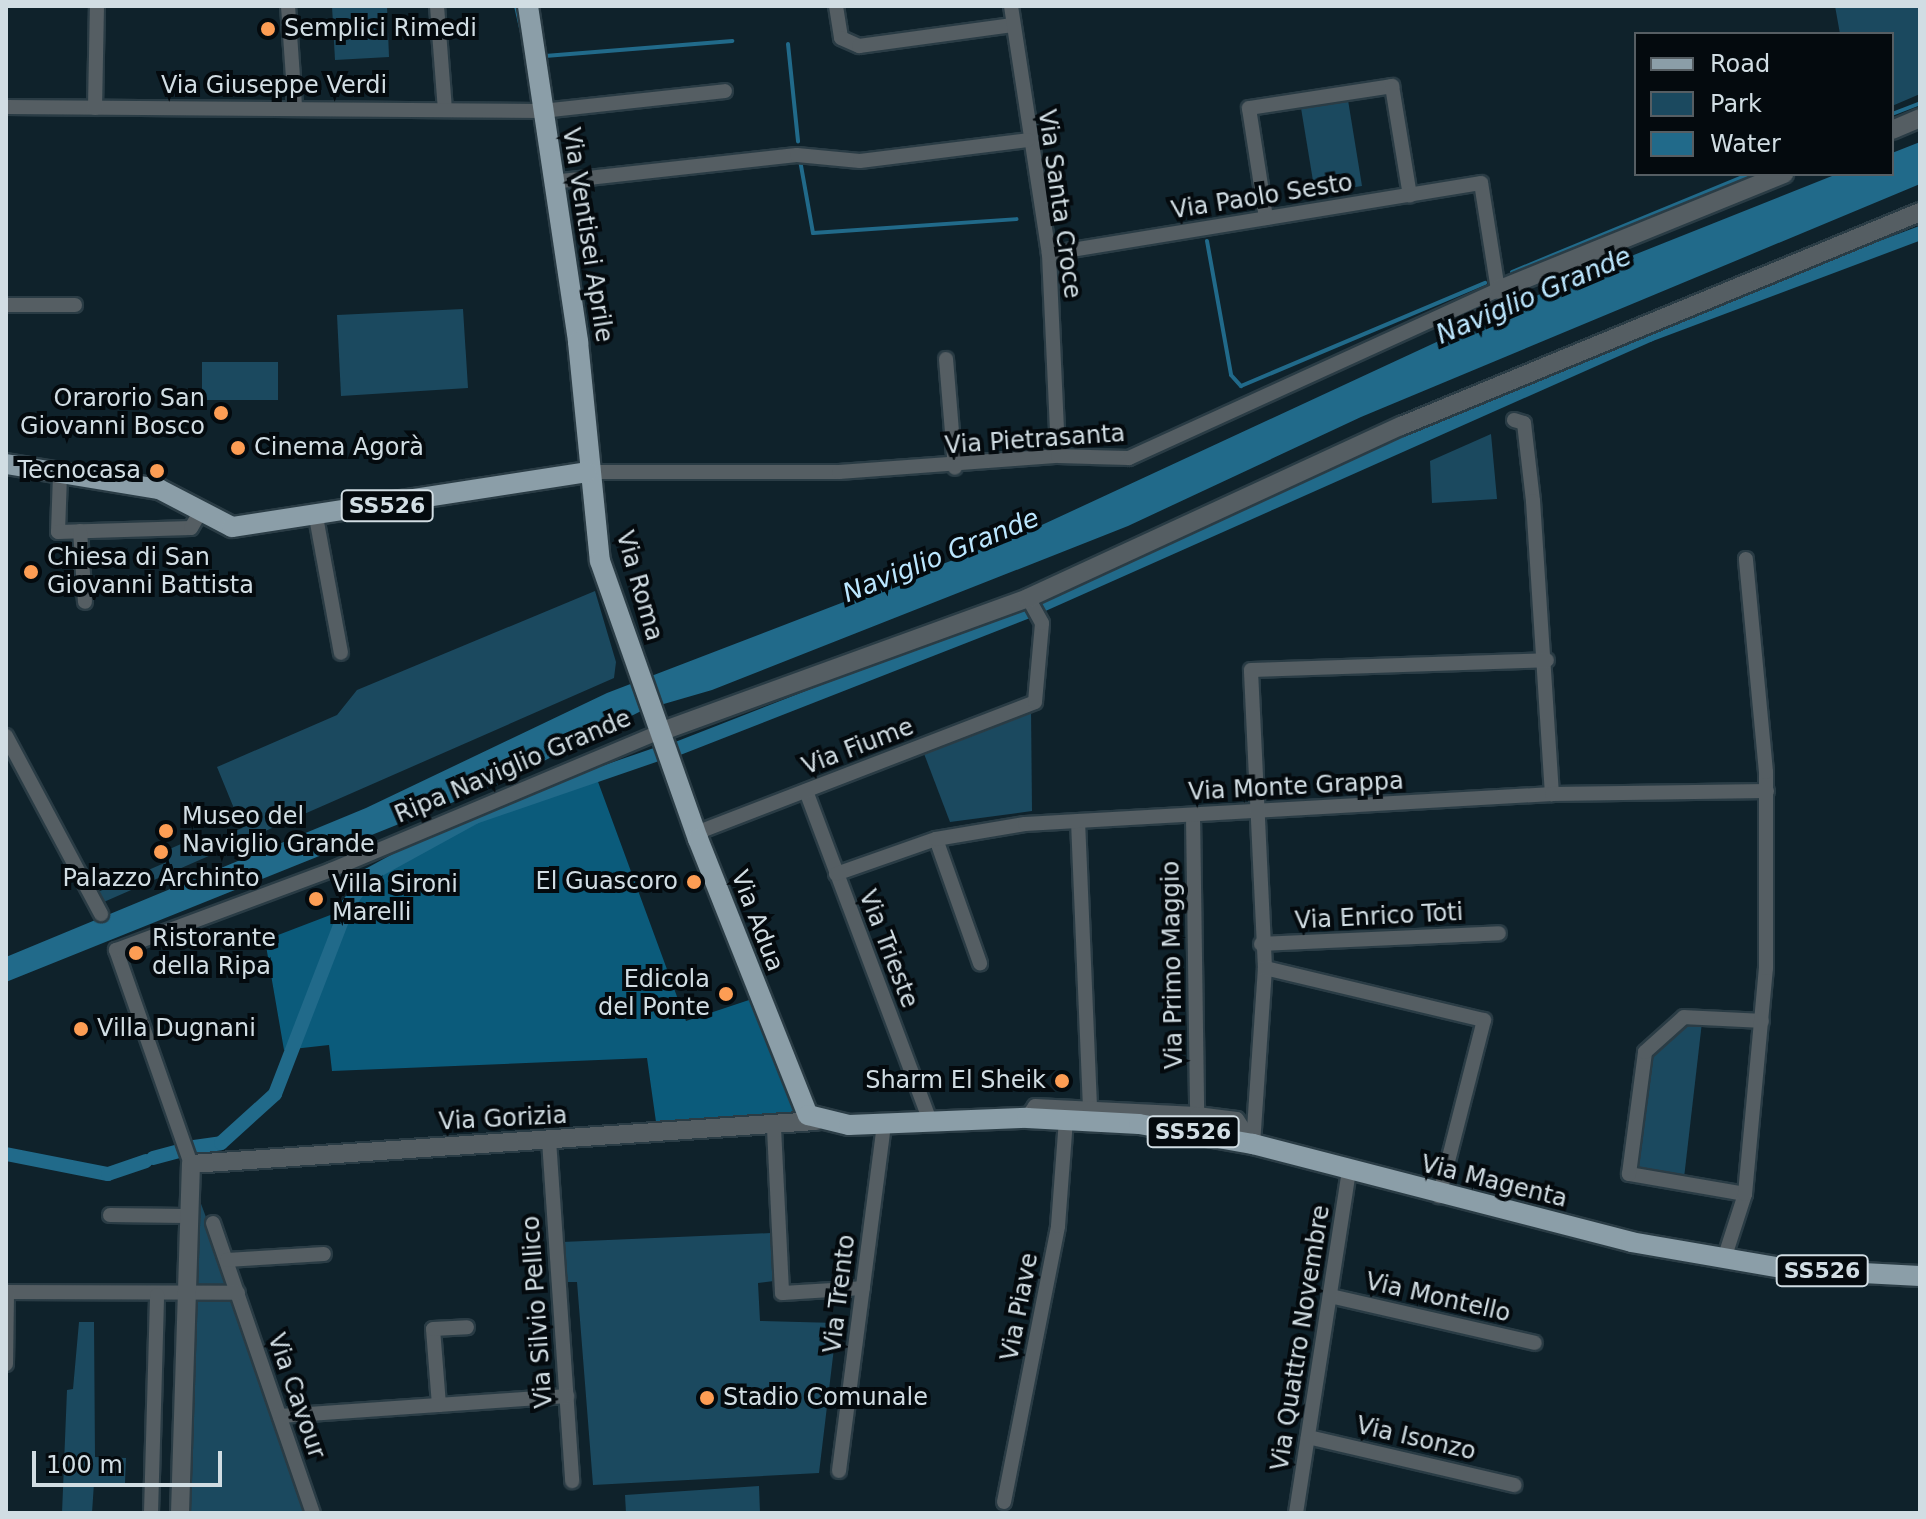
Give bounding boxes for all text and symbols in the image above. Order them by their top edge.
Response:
place label: Semplici Rimedi [284,15,477,43]
marker: Semplici Rimedi [259,20,277,38]
legend [1634,32,1894,176]
text: Road [1710,50,1770,78]
street label: Via Giuseppe Verdi [161,72,387,100]
text: Park [1710,90,1762,118]
street label: Via Santa Croce [1031,108,1087,300]
street label: Via Ventisei Aprile [556,126,618,344]
text: Water [1710,130,1781,158]
street label: Via Paolo Sesto [1169,168,1355,226]
water label: Naviglio Grande [1432,241,1636,351]
place label: Orarorio San Giovanni Bosco [20,385,205,441]
marker: Orarorio San Giovanni Bosco [212,404,230,422]
street label: Via Pietrasanta [944,419,1126,461]
place label: Cinema Agorà [254,434,424,462]
marker: Cinema Agorà [229,439,247,457]
place label: Tecnocasa [17,457,141,485]
marker: Tecnocasa [148,462,166,480]
road number: SS526 [339,488,435,524]
water label: Naviglio Grande [838,502,1044,610]
street label: Via Roma [610,528,668,644]
place label: Chiesa di San Giovanni Battista [47,544,254,600]
marker: Chiesa di San Giovanni Battista [22,563,40,581]
street label: Ripa Naviglio Grande [391,704,635,830]
street label: Via Fiume [798,713,918,781]
street label: Via Monte Grappa [1188,767,1404,807]
place label: Museo del Naviglio Grande [182,803,375,859]
marker: Museo del Naviglio Grande [157,822,175,840]
marker: Palazzo Archinto [152,843,170,861]
street label: Via Primo Maggio [1157,861,1189,1069]
place label: Palazzo Archinto [62,865,260,893]
street label: Via Adua [725,866,789,976]
place label: El Guascoro [536,868,678,896]
place label: Villa Sironi Marelli [332,871,458,927]
marker: El Guascoro [685,873,703,891]
street label: Via Trieste [852,886,924,1012]
marker: Villa Sironi Marelli [307,890,325,908]
street label: Via Enrico Toti [1294,898,1464,936]
place label: Ristorante della Ripa [152,925,276,981]
marker: Ristorante della Ripa [127,944,145,962]
place label: Edicola del Ponte [598,966,710,1022]
marker: Edicola del Ponte [717,985,735,1003]
place label: Villa Dugnani [97,1015,256,1043]
marker: Villa Dugnani [72,1020,90,1038]
place label: Sharm El Sheik [865,1067,1046,1095]
marker: Sharm El Sheik [1053,1072,1071,1090]
street label: Via Gorizia [438,1101,568,1137]
road number: SS526 [1145,1114,1241,1150]
street label: Via Magenta [1418,1150,1570,1214]
street label: Via Quattro Novembre [1266,1203,1336,1473]
street label: Via Silvio Pellico [517,1215,559,1409]
street label: Via Trento [818,1233,862,1355]
street label: Via Piave [995,1251,1045,1363]
road number: SS526 [1774,1253,1870,1289]
street label: Via Montello [1363,1267,1513,1329]
street label: Via Cavour [261,1330,331,1462]
place label: Stadio Comunale [723,1384,928,1412]
marker: Stadio Comunale [698,1389,716,1407]
street label: Via Isonzo [1353,1411,1479,1467]
scale bar [36,1435,226,1485]
text: 100 m [46,1451,123,1479]

